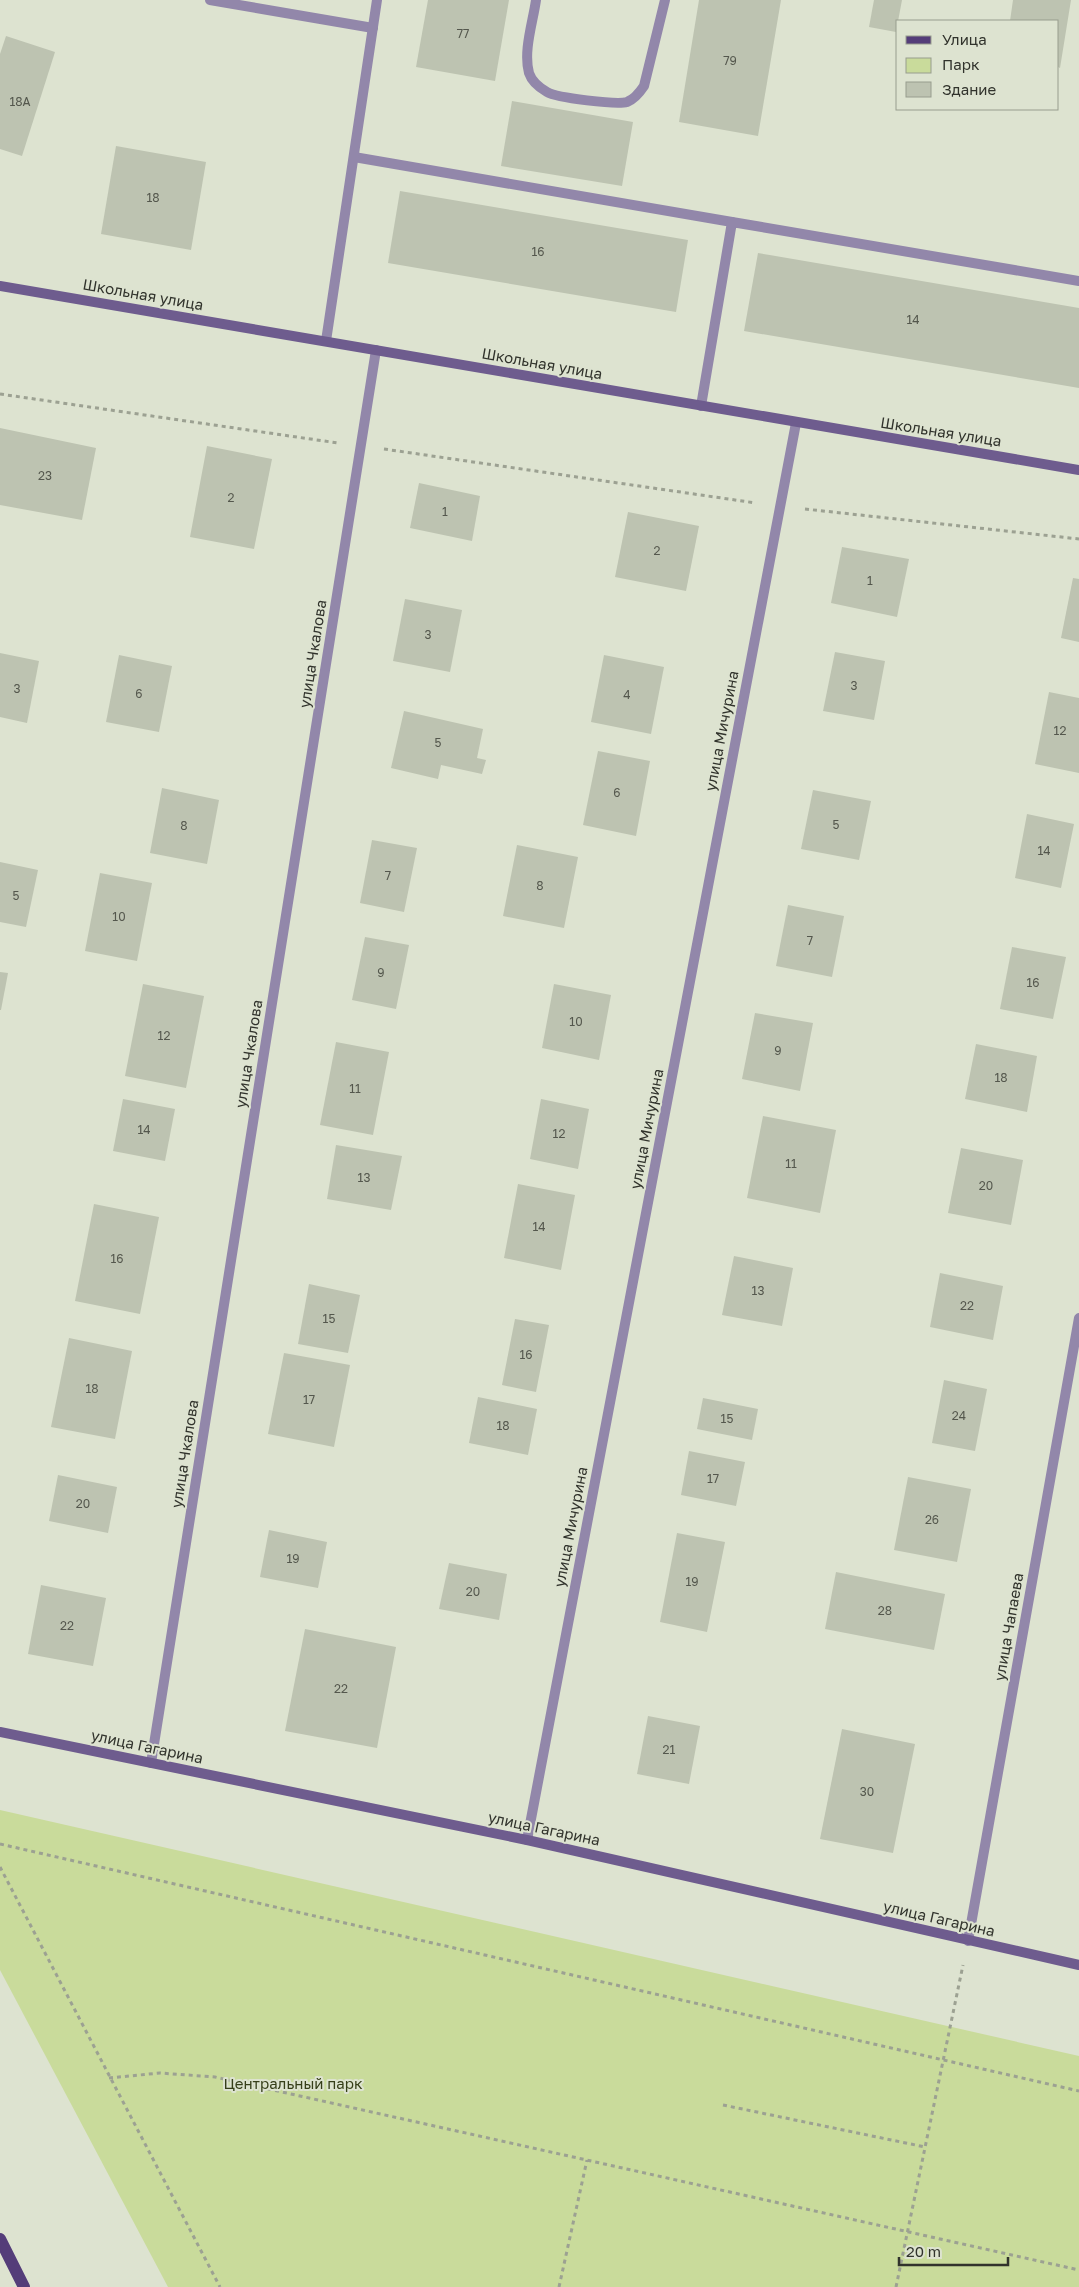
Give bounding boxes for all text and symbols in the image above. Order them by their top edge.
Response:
legend [896,20,1059,110]
house number: 77 [457,26,469,41]
text: Улица [942,30,987,48]
house number: 79 [723,53,737,68]
text: Парк [942,55,980,73]
text: Здание [942,80,996,98]
house number: 18А [9,94,31,109]
house number: 18 [146,190,160,205]
house number: 16 [531,244,545,259]
street label: Школьная улица [81,275,205,313]
house number: 14 [906,312,920,327]
street label: Школьная улица [480,344,604,382]
street label: Школьная улица [879,413,1003,449]
house number: 23 [38,468,52,483]
house number: 2 [228,490,235,505]
house number: 1 [442,504,448,519]
house number: 2 [654,543,661,558]
house number: 1 [867,573,873,588]
street label: улица Чкалова [295,598,329,709]
house number: 3 [424,627,432,642]
street label: улица Мичурина [700,669,742,793]
house number: 3 [850,678,858,693]
house number: 3 [13,681,21,696]
house number: 6 [135,686,143,701]
house number: 4 [623,687,631,702]
house number: 12 [1054,723,1066,738]
house number: 5 [435,735,442,750]
house number: 6 [613,785,621,800]
house number: 5 [833,817,840,832]
house number: 8 [180,818,188,833]
house number: 14 [1037,843,1051,858]
house number: 7 [385,868,391,883]
house number: 8 [536,878,544,893]
house number: 5 [13,888,20,903]
house number: 10 [112,909,126,924]
house number: 7 [807,933,813,948]
house number: 9 [377,965,385,980]
house number: 16 [1026,975,1040,990]
street label: улица Чкалова [231,998,265,1109]
house number: 10 [569,1014,583,1029]
house number: 12 [158,1028,170,1043]
house number: 9 [774,1043,782,1058]
street label: улица Мичурина [625,1067,667,1191]
house number: 18 [994,1070,1008,1085]
house number: 11 [349,1081,361,1096]
house number: 14 [137,1122,151,1137]
house number: 12 [553,1126,565,1141]
house number: 11 [785,1156,797,1171]
house number: 13 [358,1170,370,1185]
house number: 20 [979,1178,993,1193]
house number: 14 [532,1219,546,1234]
house number: 16 [110,1251,124,1266]
house number: 13 [752,1283,764,1298]
house number: 22 [960,1298,974,1313]
house number: 15 [323,1311,335,1326]
house number: 16 [519,1347,533,1362]
house number: 18 [85,1381,99,1396]
house number: 17 [303,1392,315,1407]
street label: улица Чкалова [167,1398,201,1509]
house number: 24 [952,1408,966,1423]
house number: 15 [721,1411,733,1426]
house number: 18 [496,1418,510,1433]
street label: улица Мичурина [549,1465,591,1589]
house number: 17 [707,1471,719,1486]
house number: 20 [76,1496,90,1511]
house number: 26 [925,1512,939,1527]
house number: 19 [286,1551,300,1566]
street label: улица Чапаева [990,1571,1026,1682]
house number: 19 [685,1574,699,1589]
house number: 20 [466,1584,480,1599]
house number: 28 [878,1603,892,1618]
house number: 22 [60,1618,74,1633]
house number: 22 [334,1681,348,1696]
street label: улица Гагарина [90,1725,205,1767]
house number: 21 [663,1742,676,1757]
house number: 30 [860,1784,874,1799]
street label: улица Гагарина [487,1807,602,1849]
street label: улица Гагарина [882,1896,997,1940]
park label: Центральный парк [223,2074,363,2092]
scale bar [899,2234,1008,2266]
text: 20 m [906,2242,941,2260]

